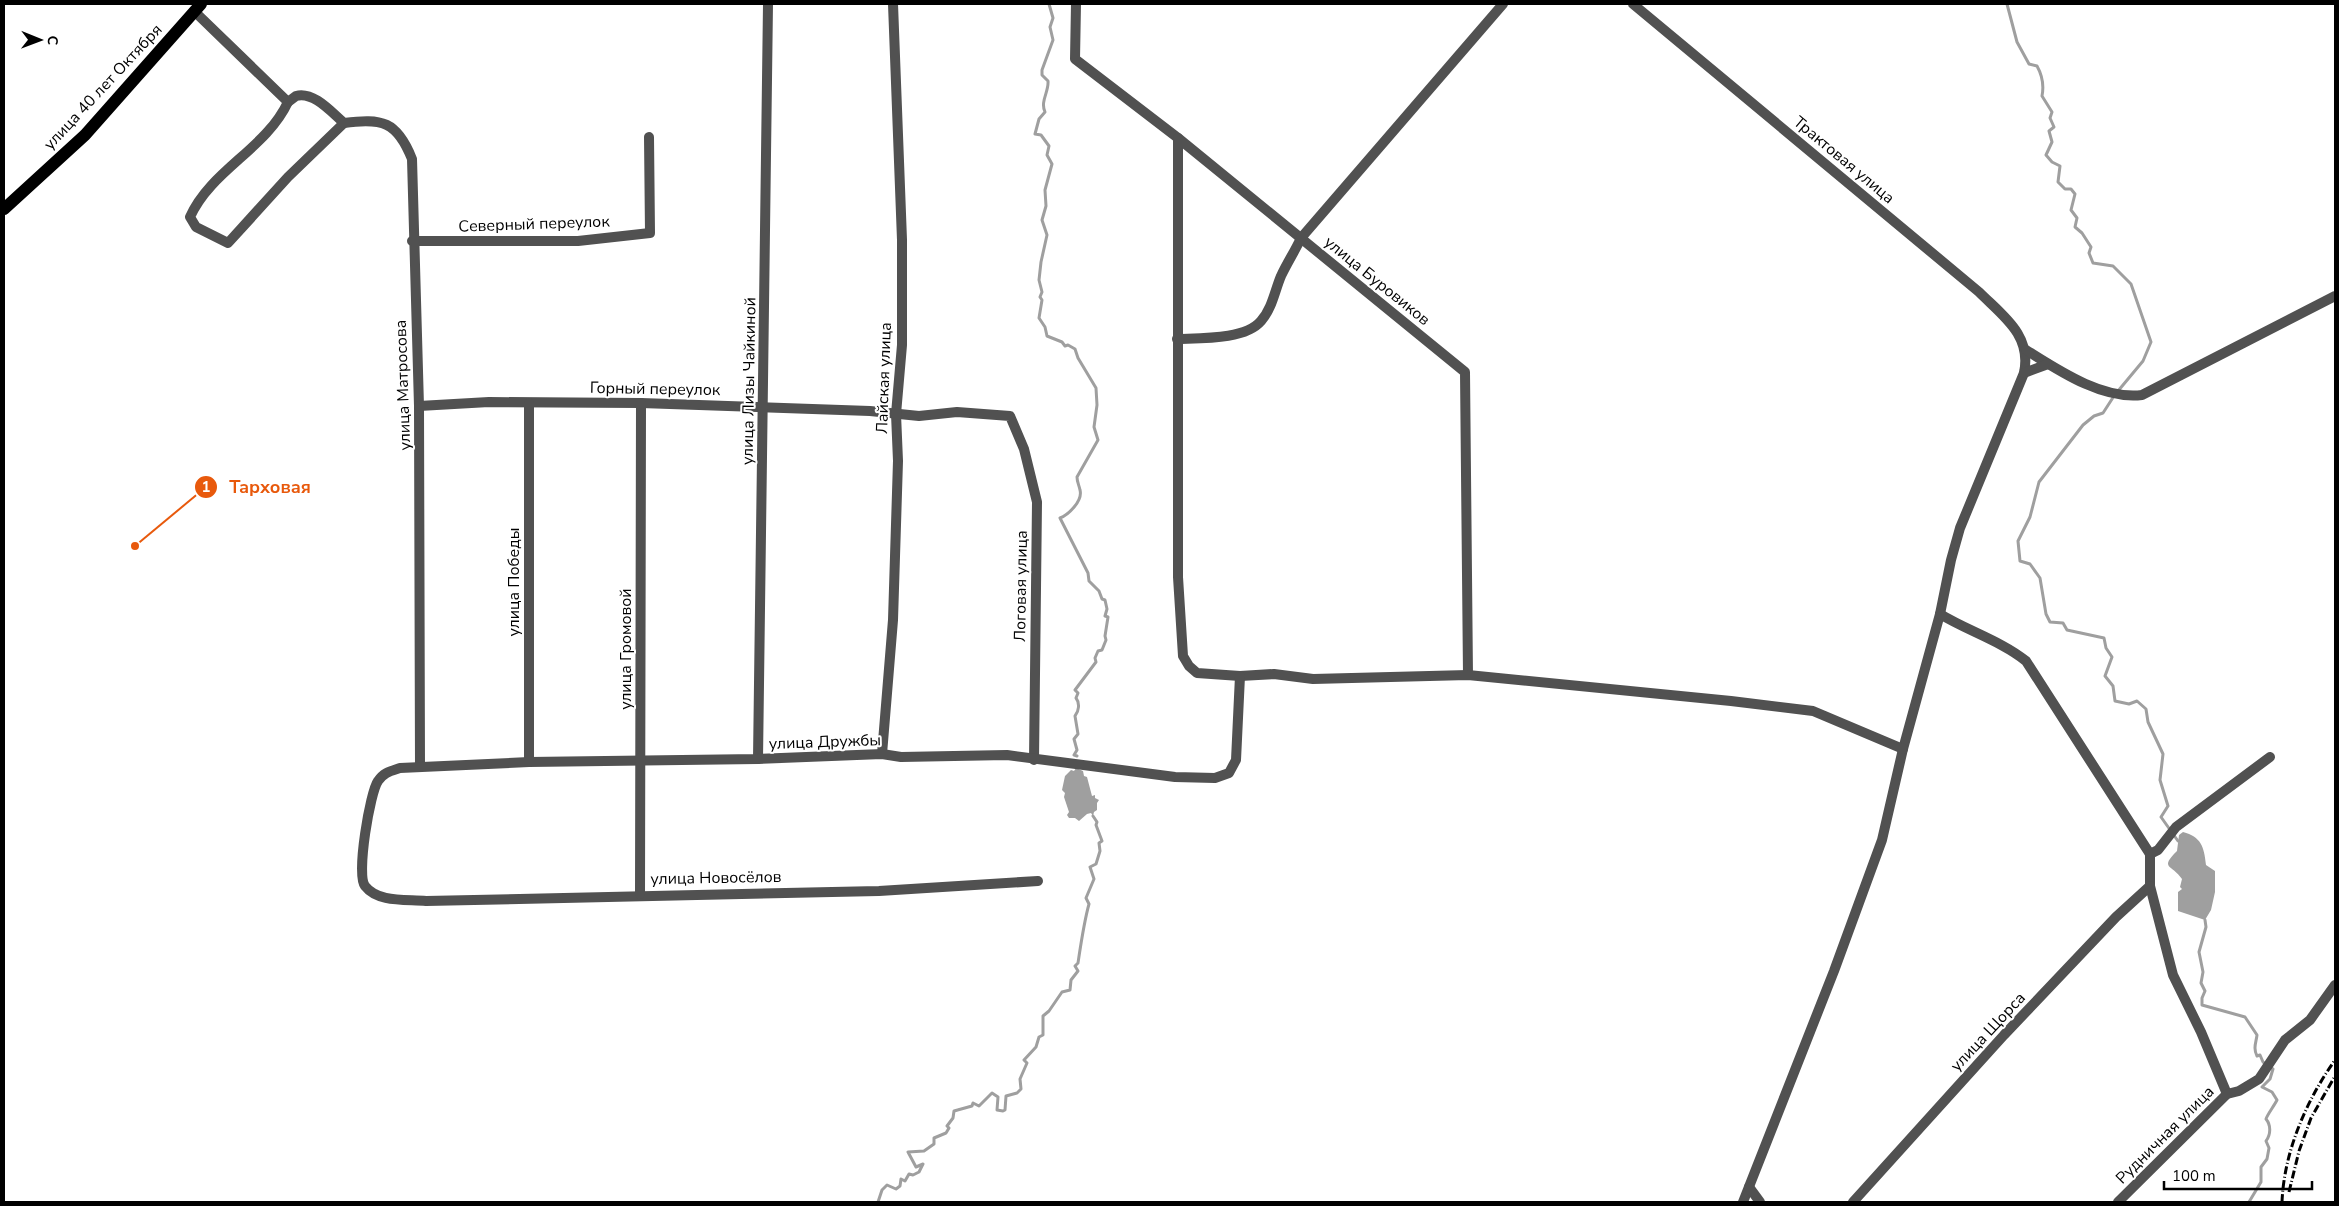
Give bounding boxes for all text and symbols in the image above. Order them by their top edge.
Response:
north arrow [15,15,65,65]
street label: улица 40 лет Октября [39,19,167,155]
text: С [43,35,62,46]
street label: Трактовая улица [1789,111,1899,209]
street label: Северный переулок [458,210,611,238]
street label: улица Буровиков [1319,231,1435,331]
street label: улица Лизы Чайкиной [737,297,761,465]
street label: улица Матросова [390,319,416,451]
street label: Лайская улица [871,322,897,434]
street label: Горный переулок [590,377,721,401]
callout: Тарховая [194,471,320,504]
text: Тарховая [229,475,311,499]
text: 1 [201,477,211,497]
street label: улица Победы [503,528,525,636]
street label: Логовая улица [1009,530,1033,642]
street label: улица Громовой [615,588,637,710]
street label: улица Дружбы [769,729,881,755]
street label: улица Новосёлов [650,866,782,890]
street label: улица Щорса [1946,988,2030,1076]
street label: Рудничная улица [2111,1081,2219,1189]
scale bar [2164,1158,2312,1190]
text: 100 m [2172,1166,2216,1186]

